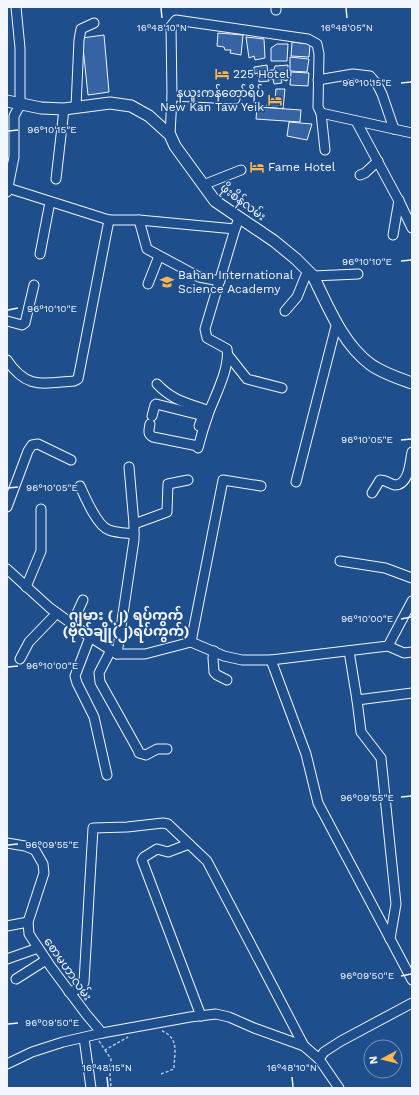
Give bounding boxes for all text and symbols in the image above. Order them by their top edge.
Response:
text: 16°48'10"N [137,22,187,33]
text: 16°48'05"N [321,22,373,33]
hotel icon: 225 Hotel [214,66,230,82]
place label: 225 Hotel [233,67,290,81]
text: 96°10'15"E [342,77,392,88]
place label: နယူးကန်တော်ရိပ် New Kan Taw Yeik [160,84,264,114]
hotel icon: နယူးကန်တော်ရိပ် New Kan Taw Yeik [267,92,283,108]
text: 96°10'15"E [27,124,77,135]
hotel icon: Fame Hotel [249,159,265,175]
place label: Fame Hotel [268,160,336,174]
street label: ဖိုးစိန်လမ်း [216,179,270,226]
text: 96°10'10"E [342,256,392,267]
place label: Bahan International Science Academy [178,268,294,296]
school or university icon: Bahan International Science Academy [159,274,175,290]
text: 96°10'10"E [27,303,77,314]
text: 96°10'05"E [341,434,393,445]
text: 96°10'05"E [26,482,78,493]
district label: ဂျမား (၂) ရပ်ကွက် (ဗိုလ်ချို(၂)ရပ်ကွက်) [63,605,189,643]
text: 96°10'00"E [341,613,393,624]
text: 96°10'00"E [26,660,78,671]
text: 96°09'55"E [340,792,394,803]
text: 96°09'55"E [25,839,79,850]
street label: စောမဟာလမ်း [41,934,97,1003]
text: 96°09'50"E [340,970,394,981]
text: 96°09'50"E [25,1017,79,1028]
north arrow [363,1039,403,1079]
text: N [367,1055,381,1065]
text: 16°48'15"N [82,1062,132,1073]
text: 16°48'10"N [267,1062,317,1073]

